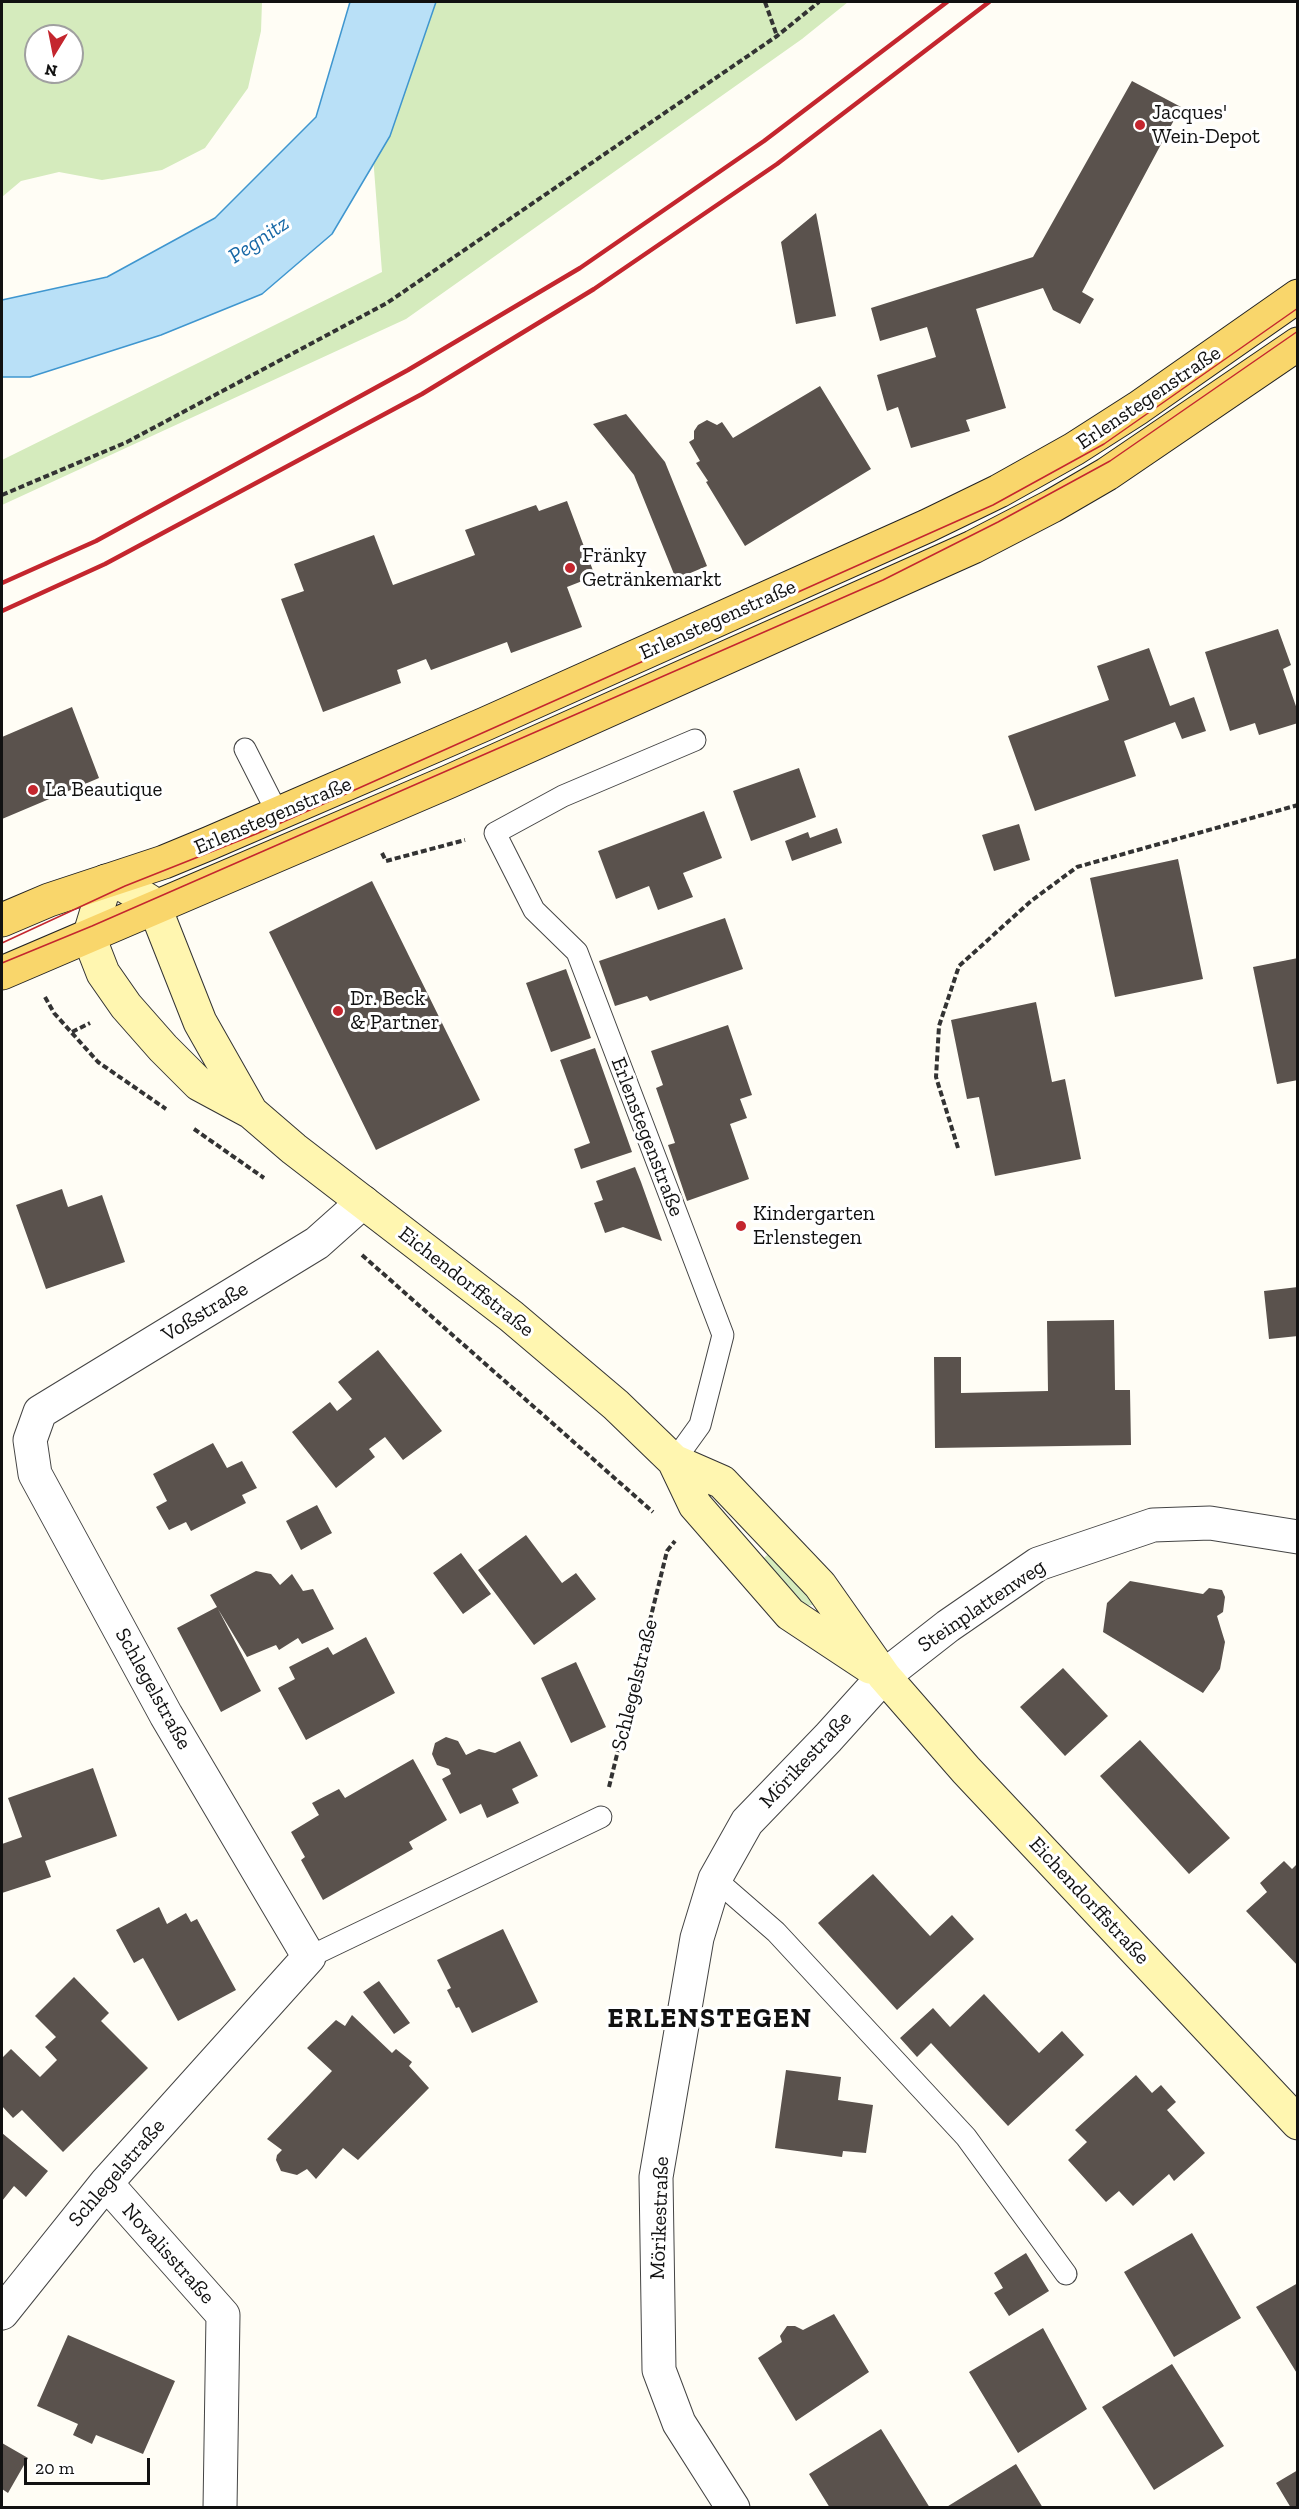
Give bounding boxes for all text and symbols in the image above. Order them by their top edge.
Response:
north arrow [24,24,84,84]
text: N [43,60,59,81]
place label: Jacques' Wein-Depot [1152,100,1260,150]
marker: Jacques' Wein-Depot [1133,118,1147,132]
water label: Pegnitz [224,210,294,270]
street label: Erlenstegenstraße [1072,340,1226,456]
place label: Fränky Getränkemarkt [582,543,721,593]
marker: Fränky Getränkemarkt [563,561,577,575]
street label: Erlenstegenstraße [636,574,800,666]
street label: Erlenstegenstraße [191,772,355,860]
place label: La Beautique [45,777,162,803]
marker: La Beautique [26,783,40,797]
place label: Dr. Beck & Partner [350,986,440,1036]
marker: Dr. Beck & Partner [331,1004,345,1018]
street label: Erlenstegenstraße [605,1054,689,1220]
place label: Kindergarten Erlenstegen [753,1201,875,1251]
marker: Kindergarten Erlenstegen [734,1219,748,1233]
street label: Eichendorffstraße [393,1221,539,1343]
street label: Voßstraße [157,1276,253,1348]
street label: Steinplattenweg [913,1554,1051,1658]
street label: Schlegelstraße [606,1617,664,1753]
street label: Schlegelstraße [109,1624,197,1754]
street label: Mörikestraße [755,1706,857,1814]
street label: Eichendorffstraße [1023,1832,1155,1970]
district label: ERLENSTEGEN [608,2003,812,2035]
street label: Schlegelstraße [63,2114,171,2232]
street label: Mörikestraße [645,2156,675,2280]
street label: Novalisstraße [116,2199,220,2309]
scale bar [27,2446,153,2484]
text: 20 m [35,2457,74,2479]

